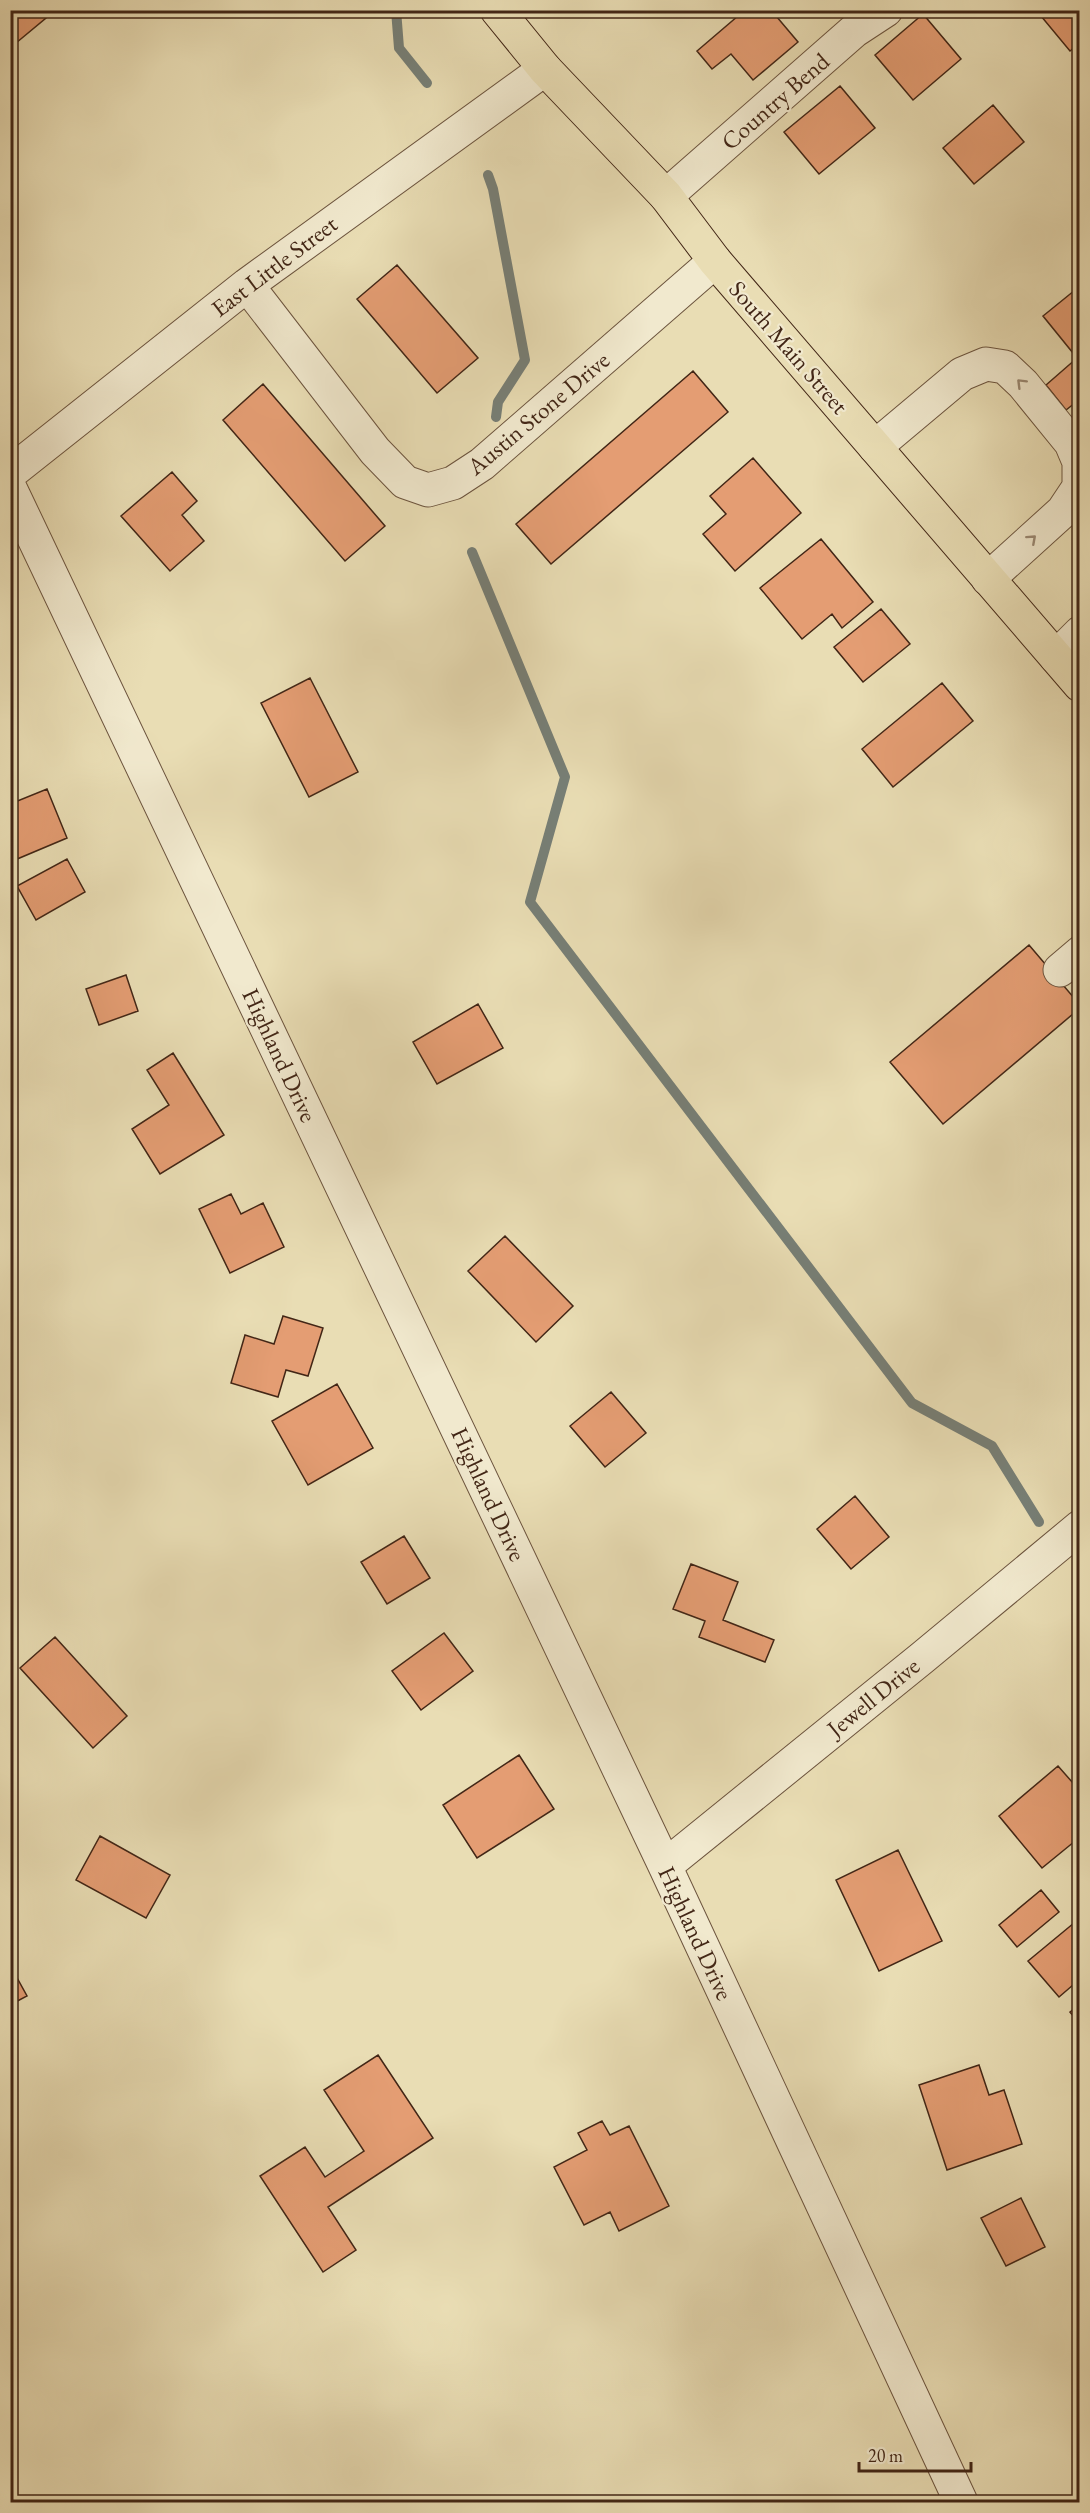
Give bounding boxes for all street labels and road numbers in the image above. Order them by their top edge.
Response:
street label: Country Bend [715,45,836,156]
street label: East Little Street [205,208,344,324]
street label: South Main Street [722,274,856,421]
street label: Austin Stone Drive [460,344,616,482]
street label: Highland Drive [235,983,325,1127]
street label: Highland Drive [444,1422,534,1566]
street label: Jewell Drive [819,1650,926,1745]
street label: Highland Drive [651,1861,741,2005]

